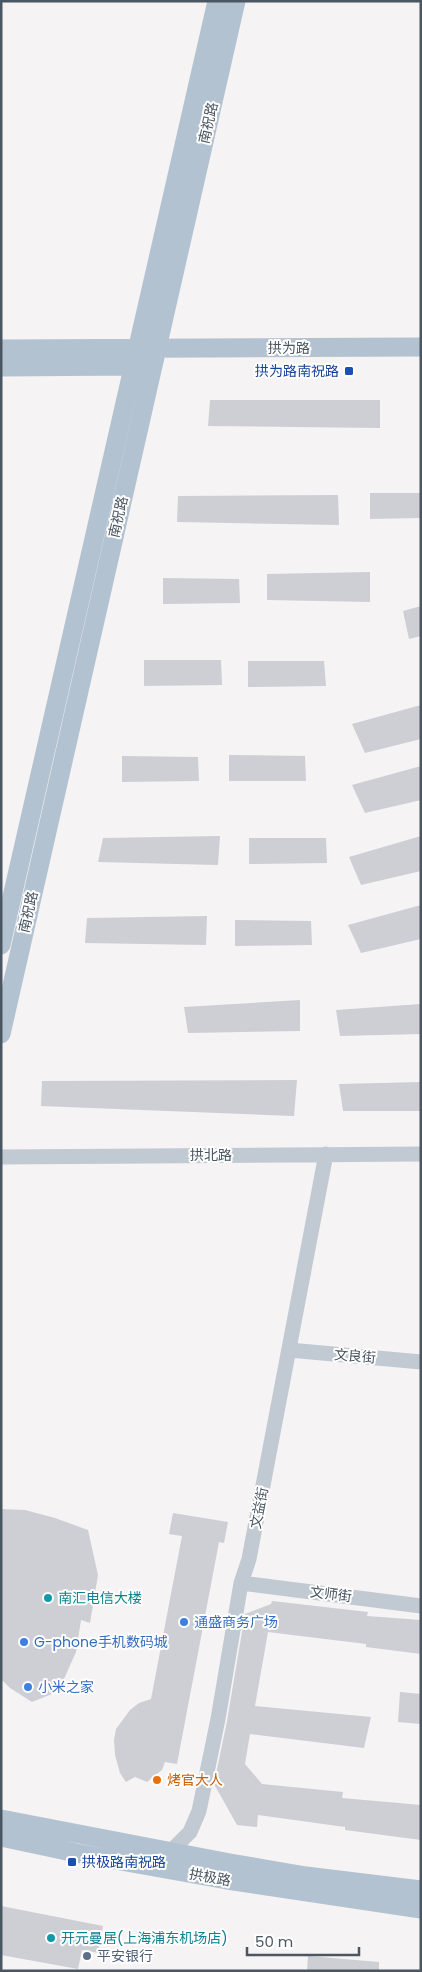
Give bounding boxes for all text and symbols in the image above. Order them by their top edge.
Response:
street label: 南祝路 [194,100,222,146]
street label: 拱为路 [268,338,310,358]
place label: 拱为路南祝路 [255,361,339,381]
marker: 拱为路南祝路 [343,365,355,377]
street label: 南祝路 [104,494,132,540]
street label: 南祝路 [14,889,42,935]
street label: 拱北路 [190,1145,232,1165]
street label: 文良街 [333,1344,377,1368]
street label: 文益街 [245,1485,273,1531]
street label: 文师街 [309,1582,353,1606]
place label: 南汇电信大楼 [58,1588,142,1608]
marker: 南汇电信大楼 [42,1592,54,1604]
place label: 通盛商务广场 [194,1612,278,1632]
marker: 通盛商务广场 [178,1616,190,1628]
place label: G-phone手机数码城 [34,1632,168,1652]
marker: G-phone手机数码城 [18,1636,30,1648]
place label: 小米之家 [38,1677,94,1697]
marker: 小米之家 [22,1681,34,1693]
place label: 烤官大人 [167,1770,223,1790]
marker: 烤官大人 [151,1774,163,1786]
place label: 拱极路南祝路 [82,1852,166,1872]
marker: 拱极路南祝路 [66,1856,78,1868]
street label: 拱极路 [188,1864,232,1890]
scale bar [247,1924,360,1956]
place label: 开元曼居(上海浦东机场店) [61,1928,228,1948]
text: 50 m [255,1931,293,1952]
marker: 开元曼居(上海浦东机场店) [45,1932,57,1944]
place label: 平安银行 [97,1946,153,1966]
marker: 平安银行 [81,1950,93,1962]

